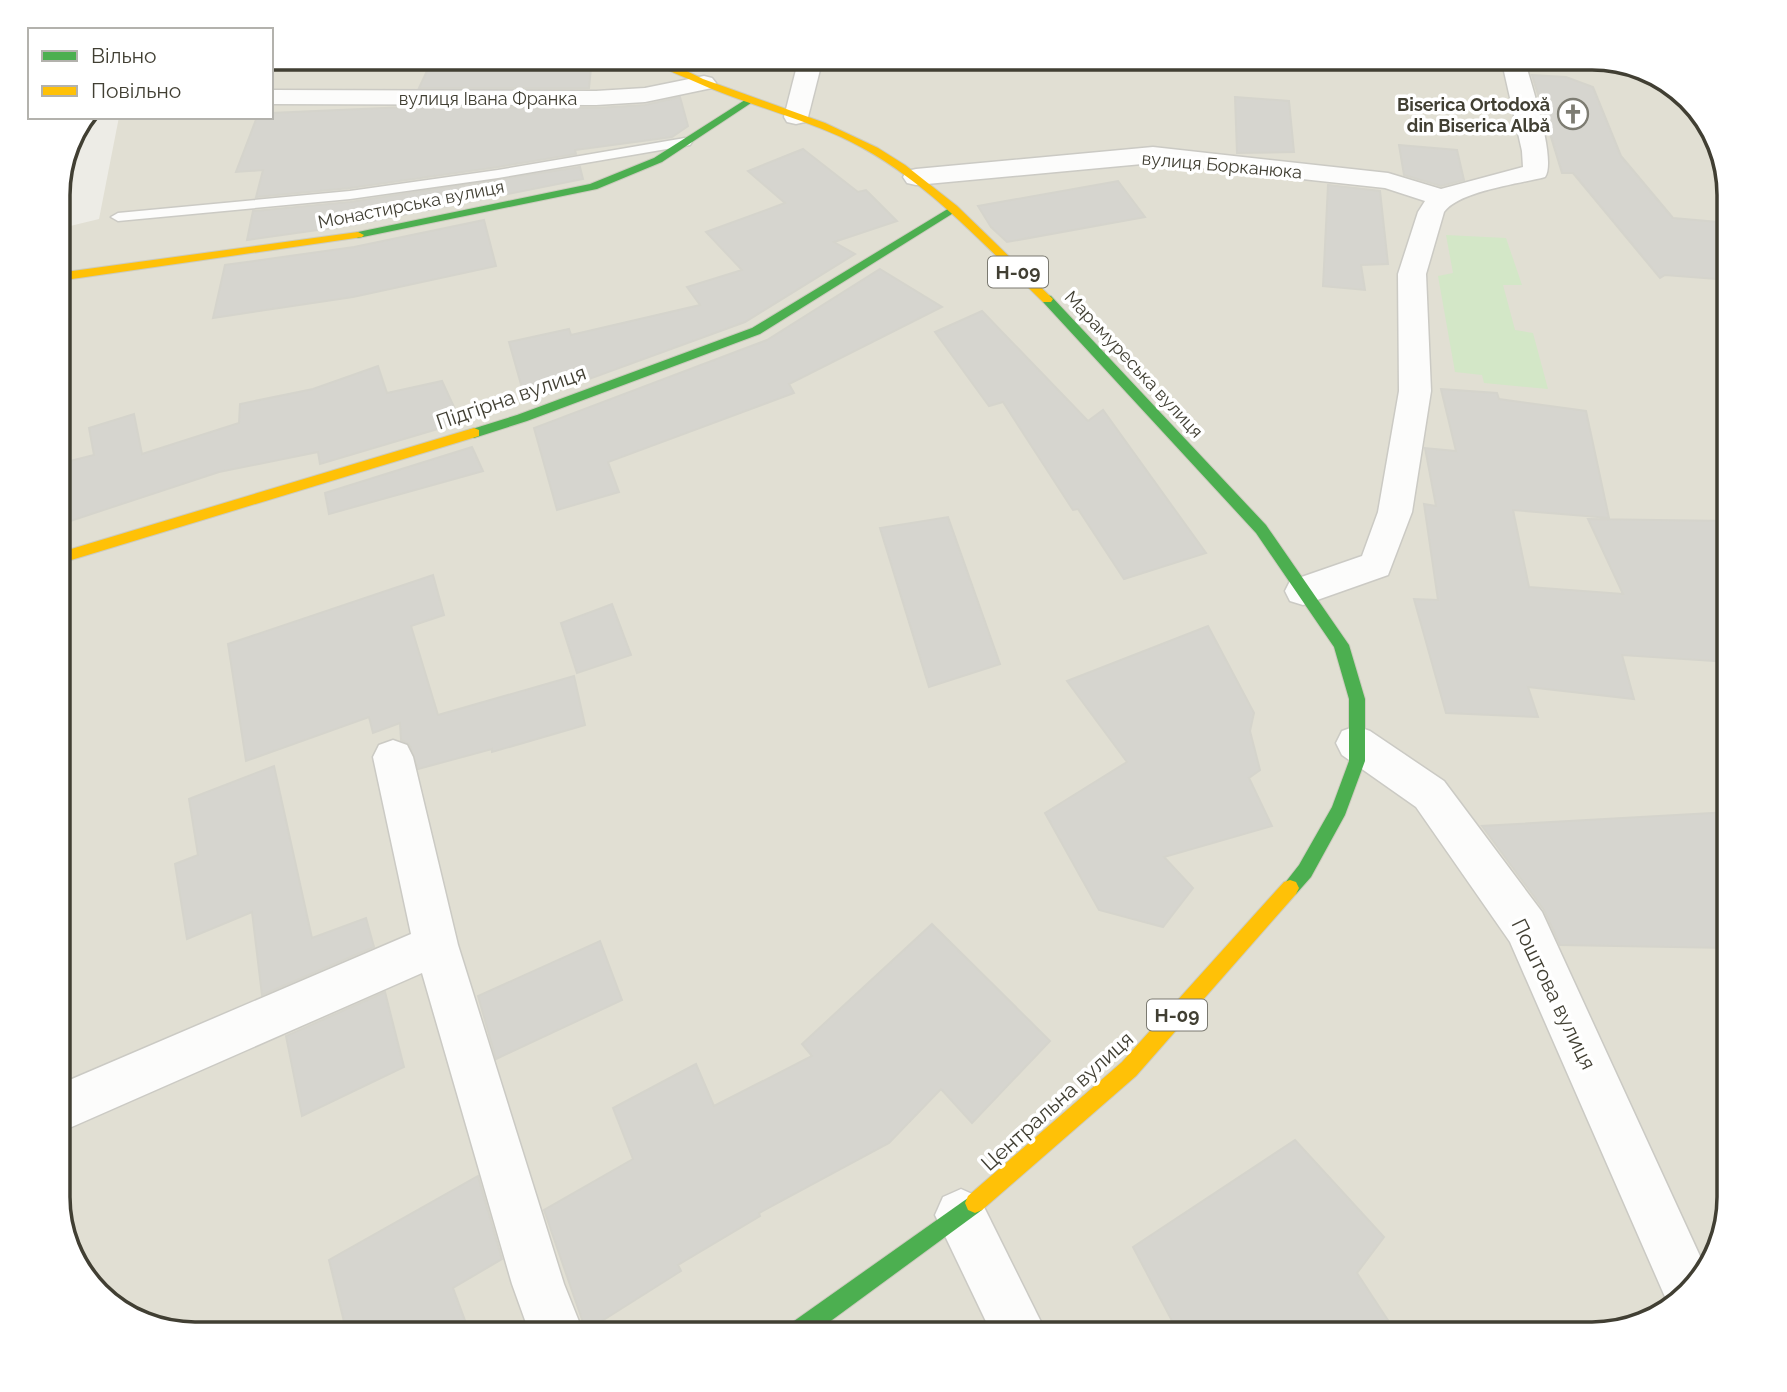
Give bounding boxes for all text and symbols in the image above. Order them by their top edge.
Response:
legend [28,28,273,119]
text: Вільно [91,43,157,68]
text: Повільно [91,78,181,103]
street label: вулиця Івана Франка [399,88,577,109]
place label: Biserica Ortodoxă din Biserica Albă [1397,94,1550,136]
church icon: Biserica Ortodoxă din Biserica Albă [1556,97,1590,131]
street label: вулиця Борканюка [1141,148,1303,182]
street label: Монастирська вулиця [316,176,506,232]
road number: Н-09 [988,256,1048,288]
street label: Марамуреська вулиця [1061,286,1207,442]
street label: Підгірна вулиця [433,360,589,434]
street label: Поштова вулиця [1507,914,1601,1074]
road number: Н-09 [1147,1000,1207,1030]
street label: Центральна вулиця [976,1026,1138,1176]

